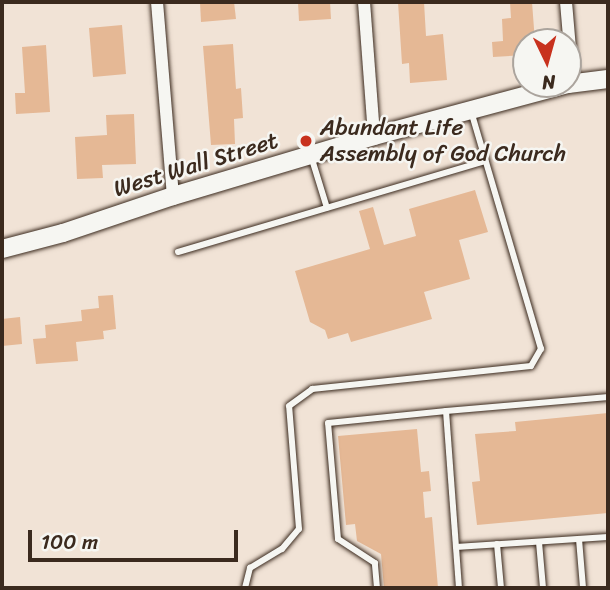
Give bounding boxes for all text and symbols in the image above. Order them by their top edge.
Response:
north arrow [512,28,582,98]
text: N [541,65,557,99]
place label: Abundant Life Assembly of God Church [320,114,566,168]
street label: West Wall Street [110,127,282,203]
marker: Abundant Life Assembly of God Church [298,133,314,149]
scale bar [32,516,242,560]
text: 100 m [41,523,98,561]

